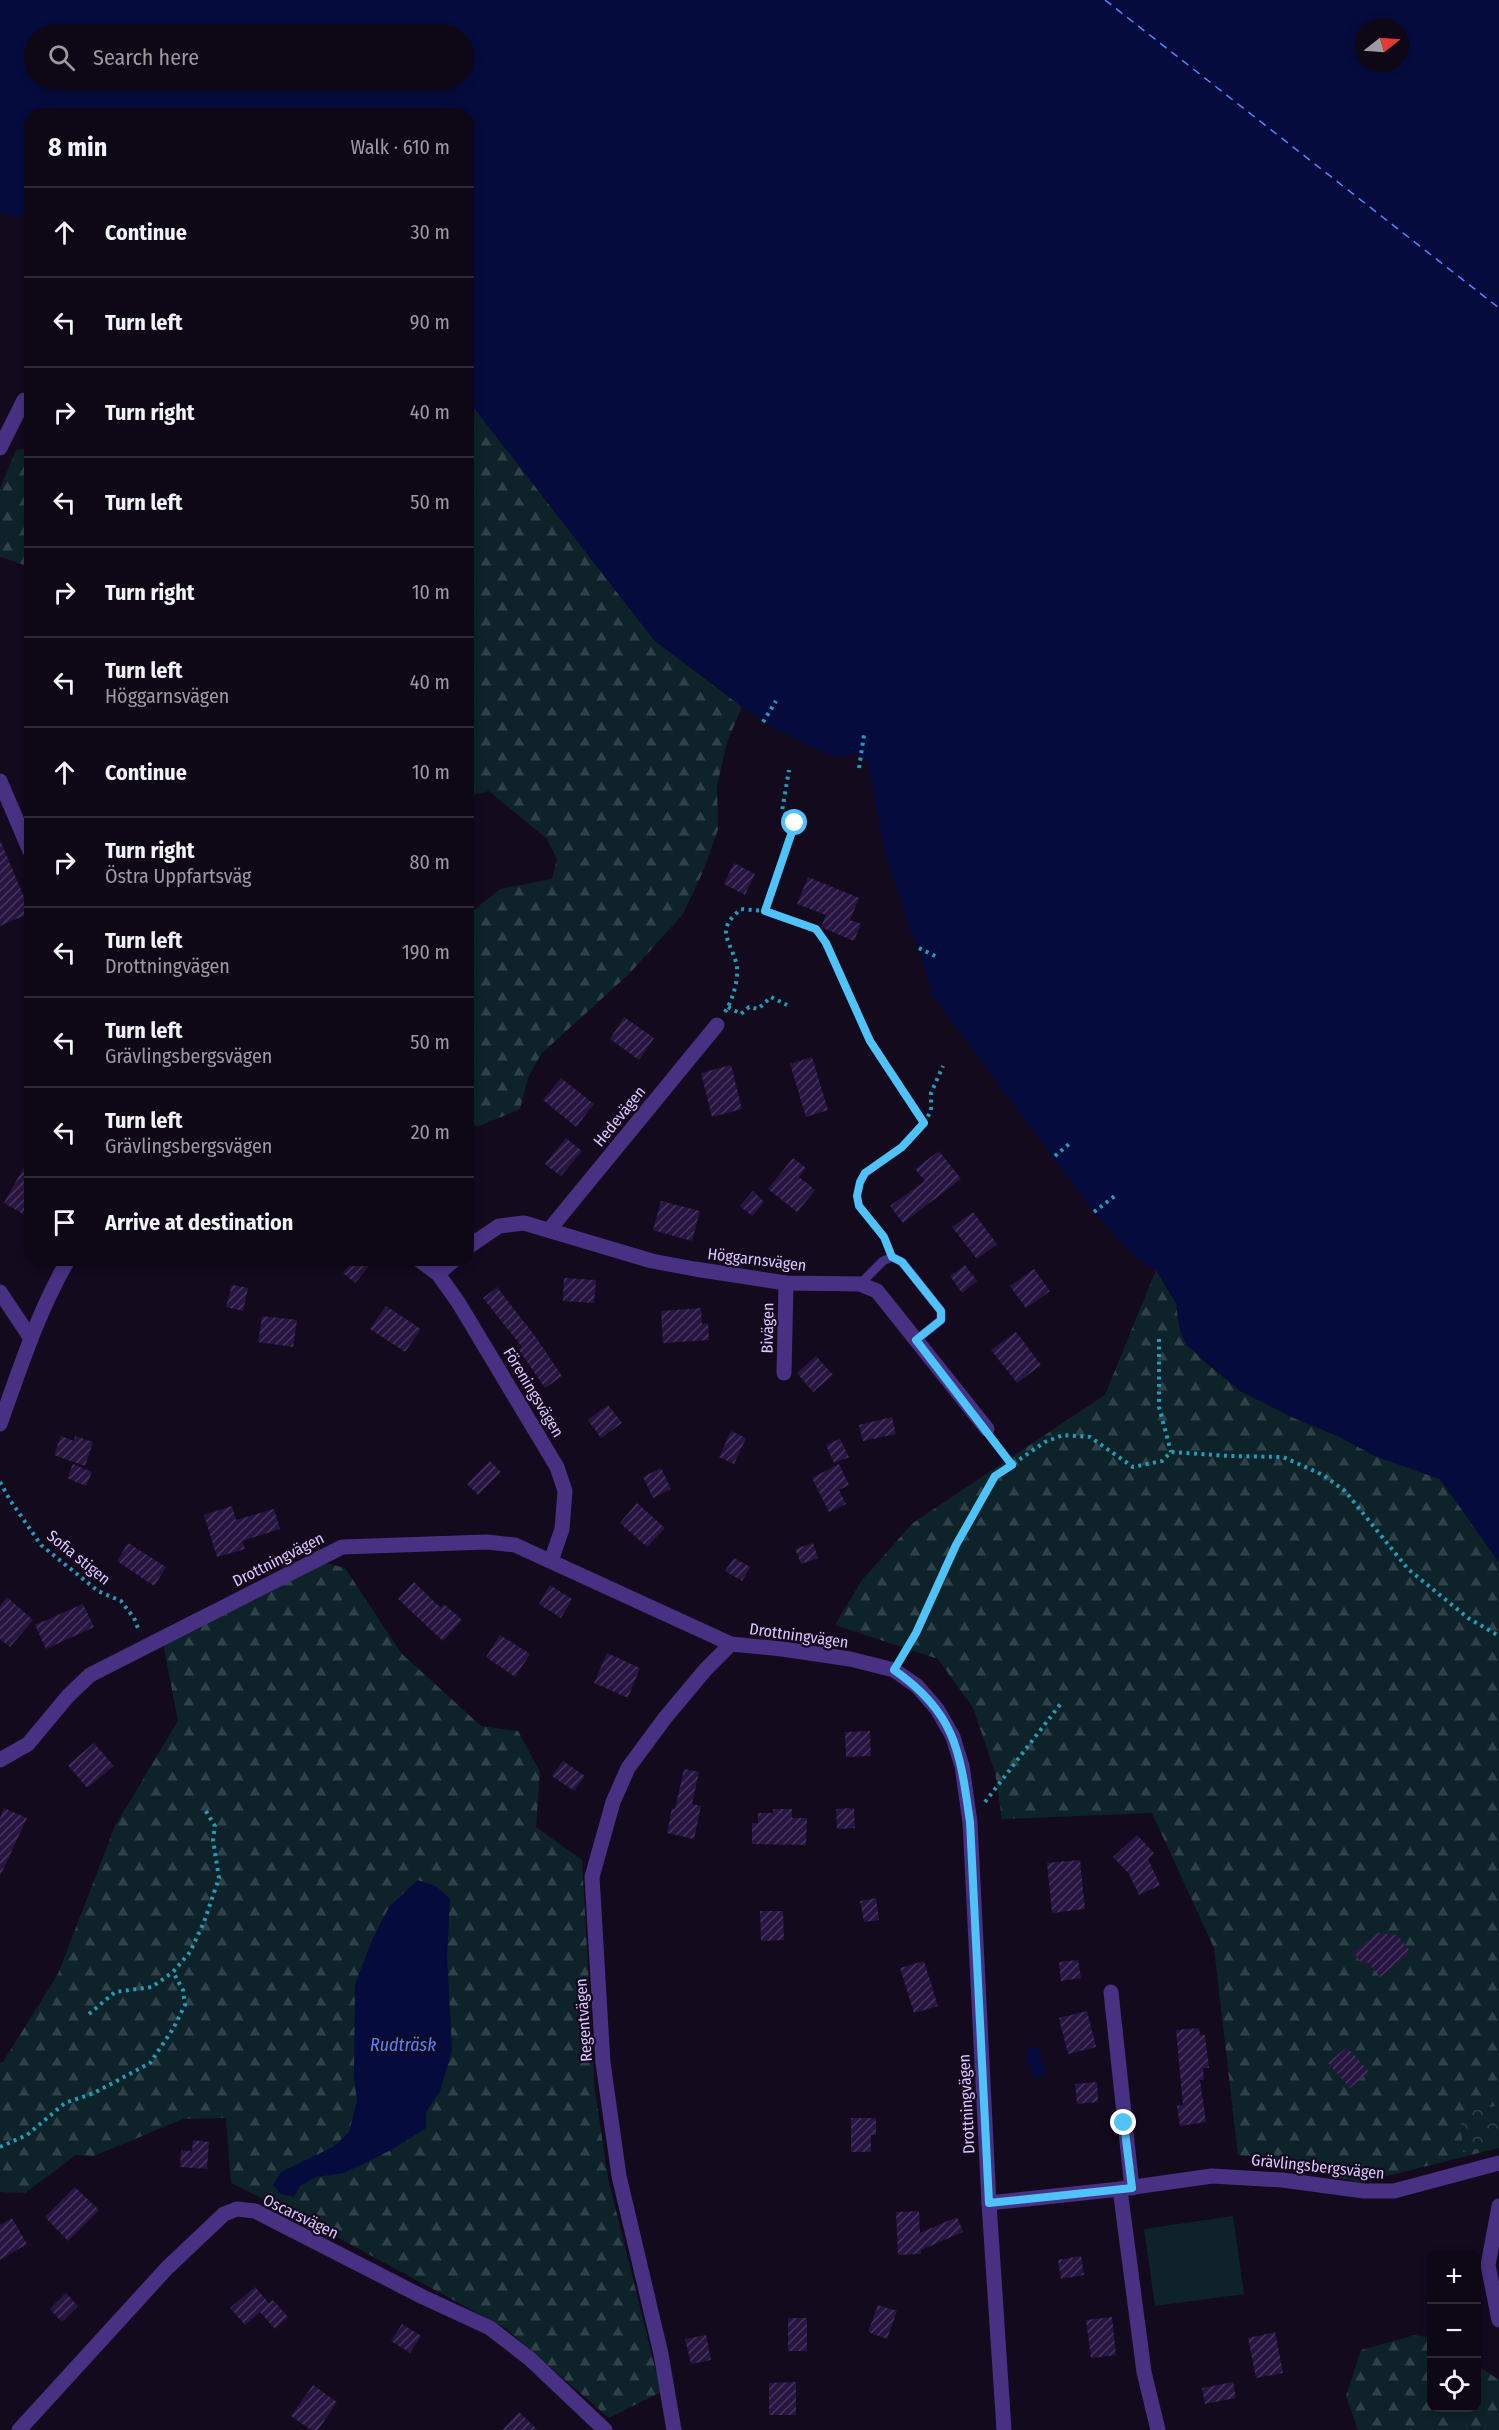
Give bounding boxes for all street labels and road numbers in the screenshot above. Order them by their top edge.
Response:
street label: Hedevägen [589,1082,649,1150]
street label: Höggarnsvägen [706,1244,807,1275]
street label: Bivägen [758,1302,777,1354]
street label: Föreningsvägen [499,1344,568,1440]
street label: Sofia stigen [43,1526,114,1589]
street label: Drottningvägen [229,1528,327,1591]
street label: Drottningvägen [748,1619,850,1652]
street label: Regentvägen [571,1978,596,2062]
street label: Drottningvägen [954,2054,979,2154]
street label: Grävlingsbergsvägen [1250,2150,1386,2183]
street label: Oscarsvägen [260,2190,342,2243]

